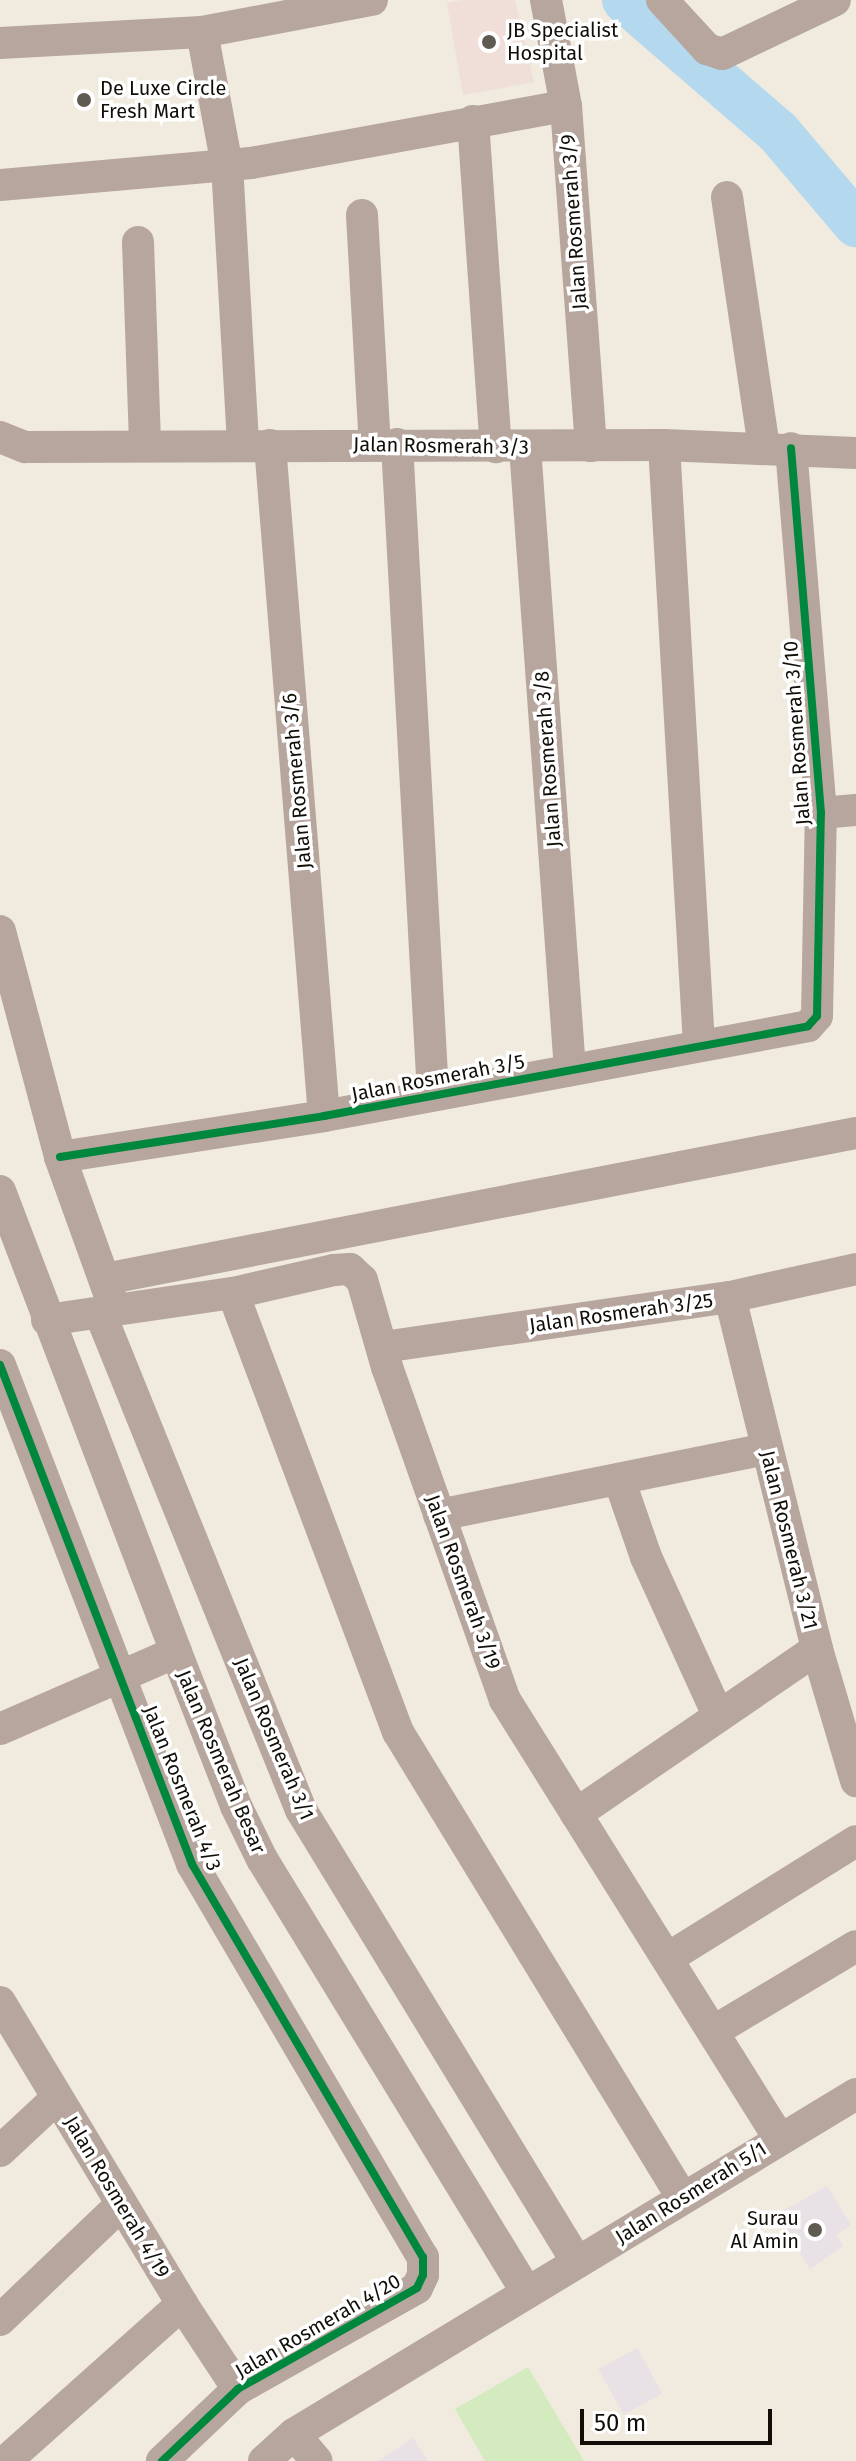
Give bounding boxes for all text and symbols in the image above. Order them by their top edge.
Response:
place label: JB Specialist Hospital [507,18,618,65]
marker: JB Specialist Hospital [478,31,500,53]
place label: De Luxe Circle Fresh Mart [100,76,226,123]
marker: De Luxe Circle Fresh Mart [75,91,93,109]
street label: Jalan Rosmerah 3/9 [556,133,592,311]
street label: Jalan Rosmerah 3/3 [353,432,529,460]
street label: Jalan Rosmerah 3/10 [779,640,815,826]
street label: Jalan Rosmerah 3/8 [530,670,566,848]
street label: Jalan Rosmerah 3/6 [277,692,317,870]
street label: Jalan Rosmerah 3/5 [349,1049,527,1107]
street label: Jalan Rosmerah 3/25 [528,1288,714,1338]
street label: Jalan Rosmerah 3/21 [755,1448,823,1632]
street label: Jalan Rosmerah 3/19 [420,1491,506,1673]
street label: Jalan Rosmerah 3/1 [229,1654,319,1824]
street label: Jalan Rosmerah Besar [171,1667,271,1857]
street label: Jalan Rosmerah 4/3 [138,1702,226,1874]
street label: Jalan Rosmerah 4/19 [59,2112,175,2282]
street label: Jalan Rosmerah 5/1 [611,2137,771,2249]
place label: Surau Al Amin [730,2206,799,2253]
marker: Surau Al Amin [806,2221,824,2239]
street label: Jalan Rosmerah 4/20 [231,2269,405,2383]
scale bar [584,2393,776,2443]
text: 50 m [594,2409,646,2437]

